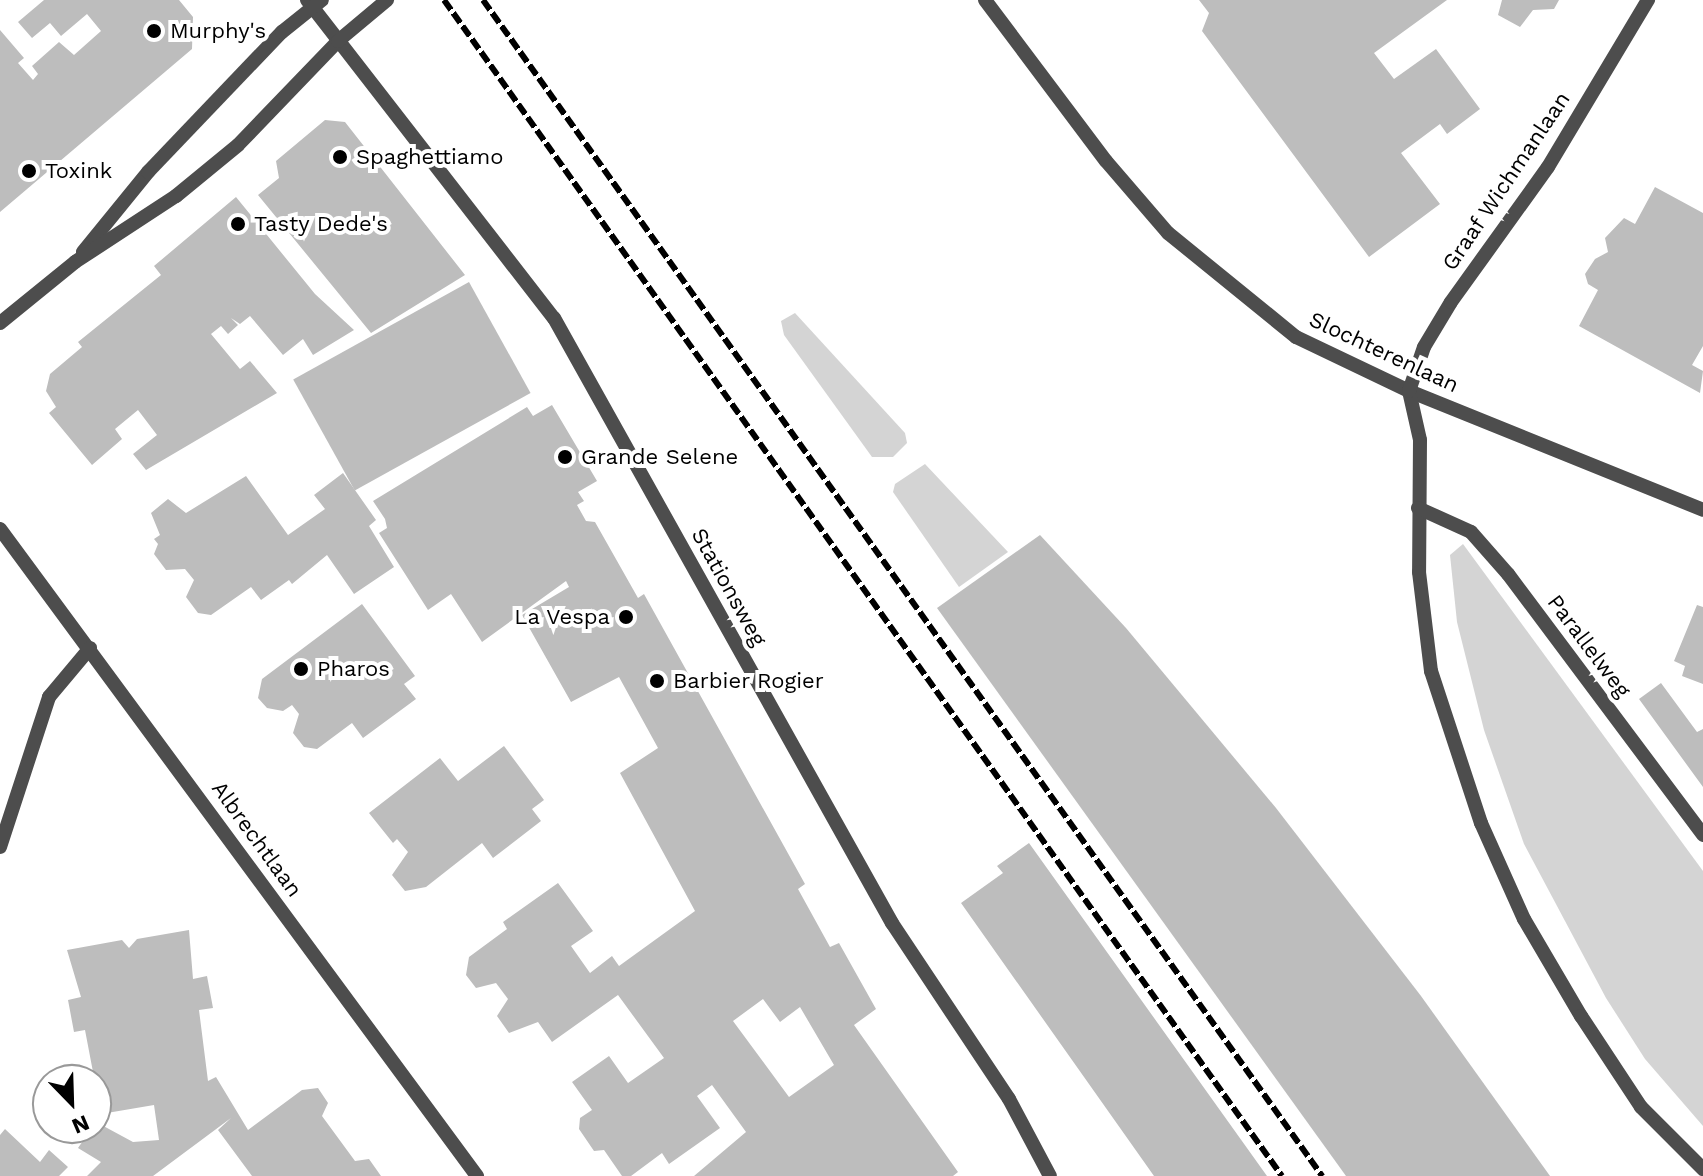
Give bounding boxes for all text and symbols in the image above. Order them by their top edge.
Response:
place label: Murphy's [170,18,266,44]
marker: Murphy's [145,22,163,40]
street label: Graaf Wichmanlaan [1436,86,1576,276]
place label: Spaghettiamo [356,144,503,170]
marker: Spaghettiamo [331,148,349,166]
place label: Toxink [45,158,112,184]
marker: Toxink [20,162,38,180]
place label: Tasty Dede's [254,211,388,237]
marker: Tasty Dede's [229,215,247,233]
street label: Slochterenlaan [1305,306,1463,398]
place label: Grande Selene [581,444,738,470]
marker: Grande Selene [556,448,574,466]
street label: Stationsweg [686,523,772,651]
street label: Parallelweg [1542,589,1636,703]
place label: La Vespa [513,604,610,630]
marker: La Vespa [617,608,635,626]
place label: Pharos [317,656,390,682]
marker: Pharos [292,660,310,678]
place label: Barbier Rogier [673,668,824,694]
marker: Barbier Rogier [648,672,666,690]
street label: Albrechtlaan [206,776,308,902]
north arrow [32,1064,112,1144]
text: N [68,1110,93,1139]

